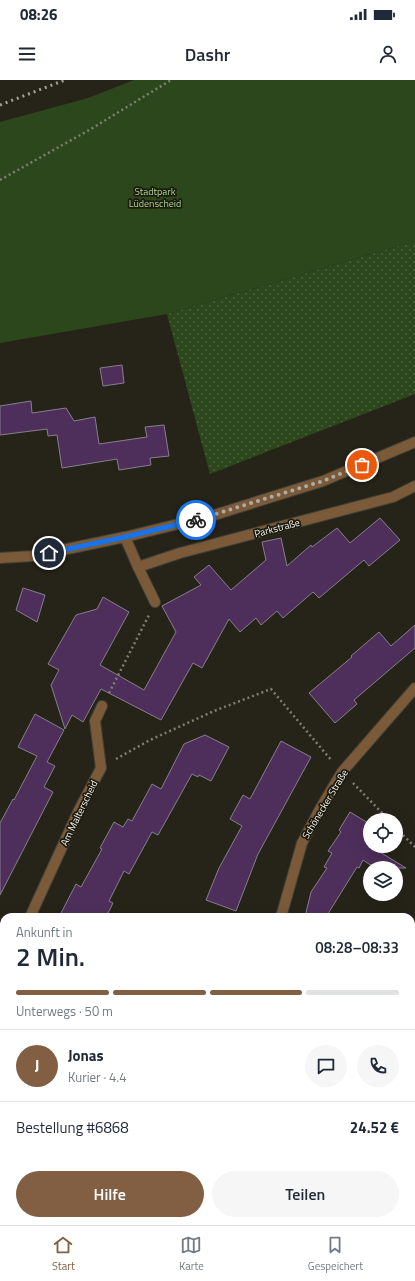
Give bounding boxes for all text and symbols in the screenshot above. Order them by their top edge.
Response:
text: 08:26 [20,3,57,26]
text: Dashr [185,41,230,68]
icon: menu [16,43,38,65]
icon: person [377,43,399,65]
park label: Stadtpark Lüdenscheid [129,184,181,211]
pin [345,448,379,482]
icon: bag [351,454,373,476]
courier [176,500,216,540]
icon: bike [185,509,207,531]
street label: Parkstraße [253,515,301,541]
pin [32,536,66,570]
icon: home [38,542,60,564]
street label: Schönecker Straße [298,766,352,842]
street label: Am Malterscheid [57,778,101,848]
map controls [363,813,403,901]
button: locate [363,813,403,853]
button: layers [363,861,403,901]
text: Ankunft in [16,922,72,942]
text: 08:28–08:33 [315,936,399,959]
text: 2 Min. [16,937,85,976]
text: Unterwegs · 50 m [16,1001,113,1021]
text: Jonas [68,1044,103,1067]
button: chat [305,1045,347,1087]
button: phone [357,1045,399,1087]
text: J [35,1054,39,1077]
text: Kurier · 4.4 [68,1067,126,1087]
text: Bestellung #6868 [16,1116,129,1139]
text: 24.52 € [350,1116,399,1139]
button: Hilfe [16,1171,204,1217]
button: Teilen [212,1171,399,1217]
tab: Start [52,1234,75,1274]
tab: Karte [179,1234,204,1274]
tab: Gespeichert [308,1234,363,1274]

